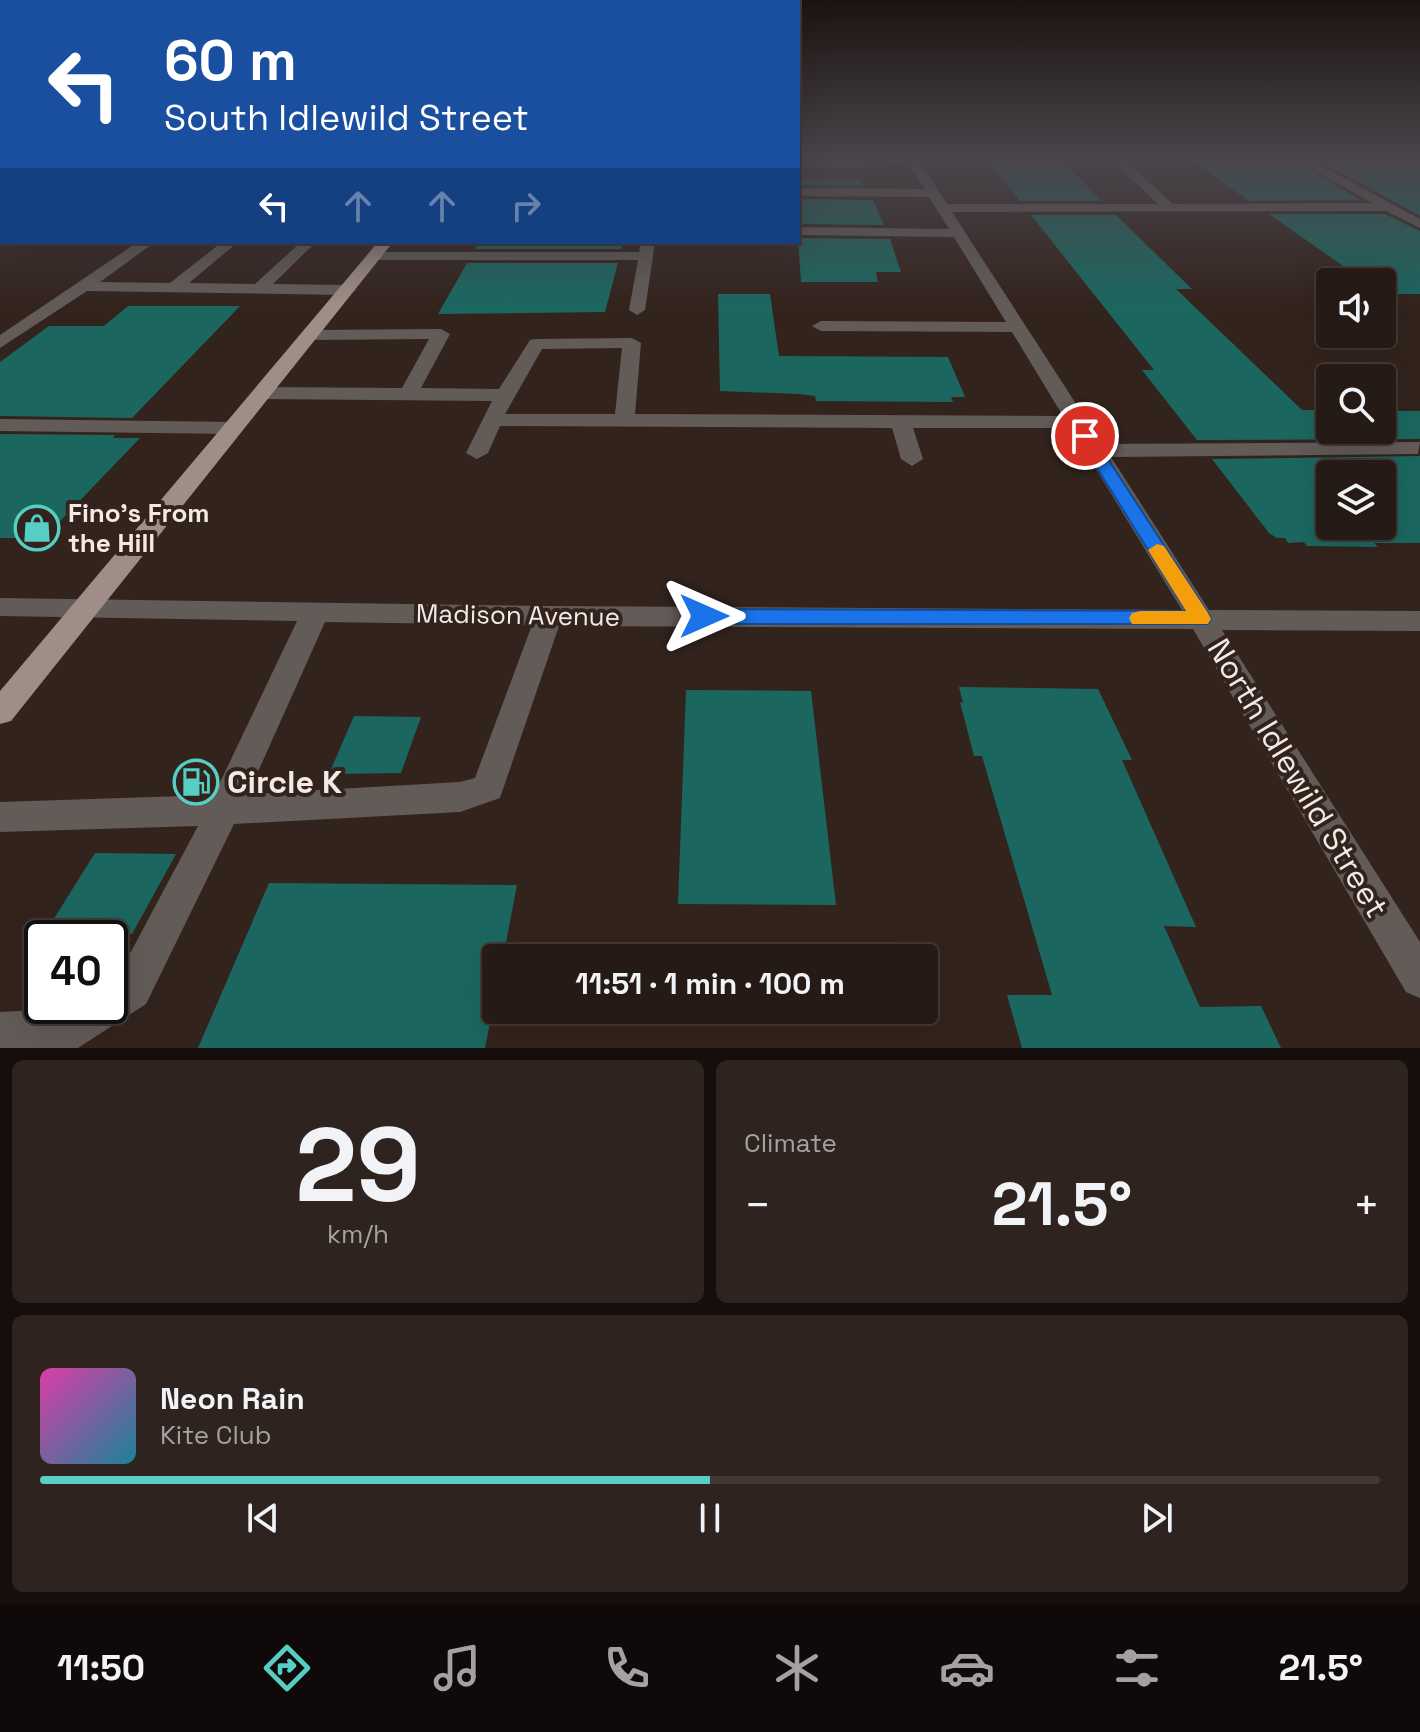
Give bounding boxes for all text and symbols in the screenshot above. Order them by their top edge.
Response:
text: 60 m [164,25,297,96]
icon: left [32,32,136,136]
text: South Idlewild Street [164,95,529,141]
icon: left [252,184,296,228]
icon: ahead [336,184,380,228]
icon: ahead [420,184,464,228]
icon: right [504,184,548,228]
map controls [1316,268,1396,540]
button: sound [1316,268,1396,348]
button: search [1316,364,1396,444]
pin [1051,402,1119,470]
icon: arrive [1063,414,1107,458]
button: layers [1316,460,1396,540]
place label: Fino's From the Hill [68,496,210,560]
shop icon: Fino's From the Hill [13,504,61,552]
position arrow [662,574,746,658]
street label: Madison Avenue [416,596,620,634]
street label: North Idlewild Street [1199,631,1397,925]
fuel station icon: Circle K [172,758,220,806]
place label: Circle K [227,762,342,802]
speed limit sign: 40 [24,920,128,1024]
text: 11:51 · 1 min · 100 m [575,964,845,1003]
text: 29 [295,1099,421,1231]
text: Climate [744,1126,837,1160]
text: 21.5° [992,1166,1132,1243]
text: − [744,1177,771,1233]
text: + [1353,1177,1380,1233]
text: km/h [327,1217,389,1251]
text: Neon Rain [160,1379,305,1418]
text: Kite Club [160,1418,272,1452]
icon: previous [241,1496,285,1540]
icon: pause [688,1496,732,1540]
icon: next [1135,1496,1179,1540]
icon: directions [259,1640,315,1696]
icon: music [429,1640,485,1696]
icon: phone [599,1640,655,1696]
icon: climate [769,1640,825,1696]
icon: car [939,1640,995,1696]
icon: filters [1109,1640,1165,1696]
text: 11:50 [57,1645,145,1691]
text: 21.5° [1279,1645,1363,1691]

